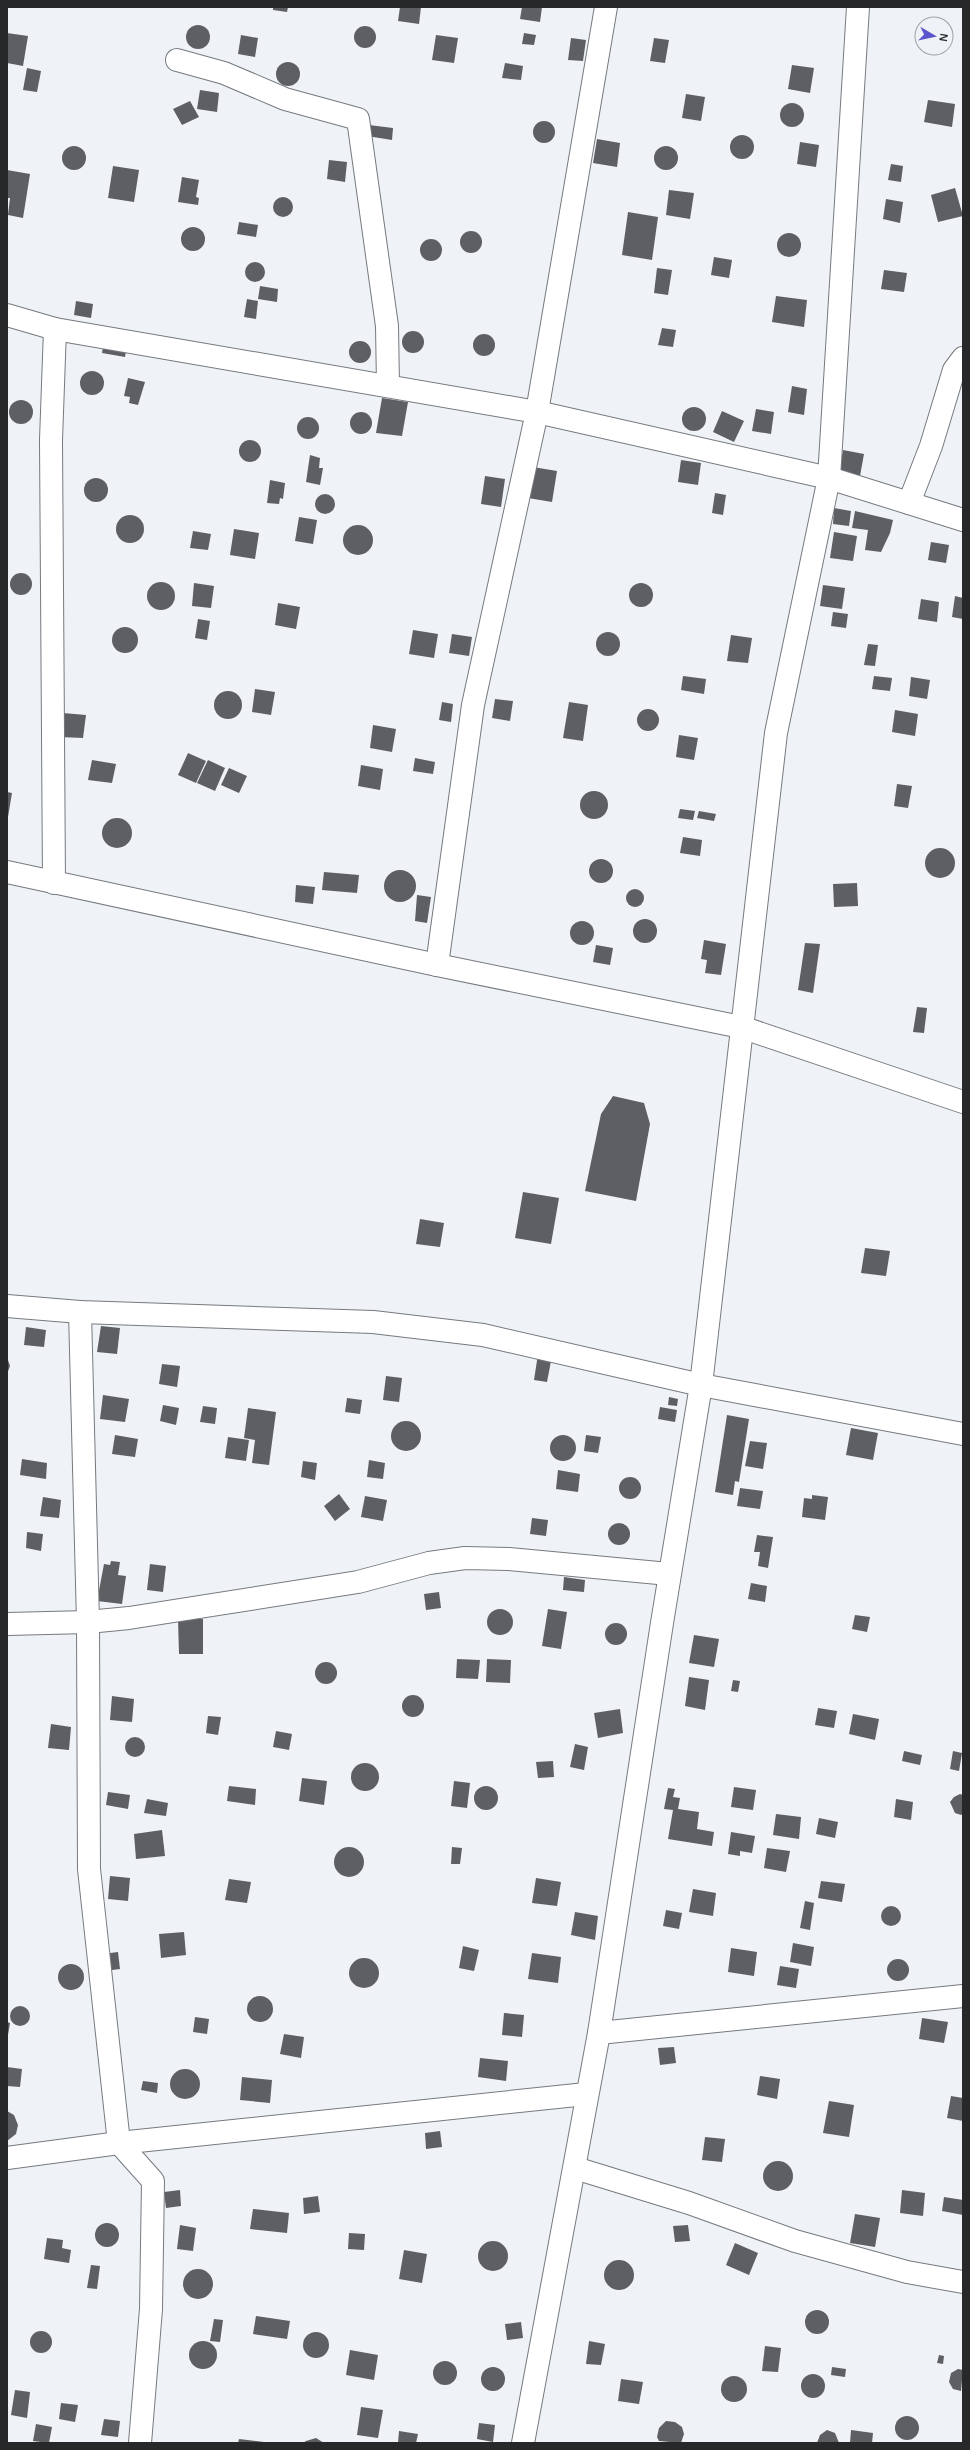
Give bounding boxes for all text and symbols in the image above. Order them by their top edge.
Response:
north arrow [914,16,954,56]
text: N [937,33,950,42]

